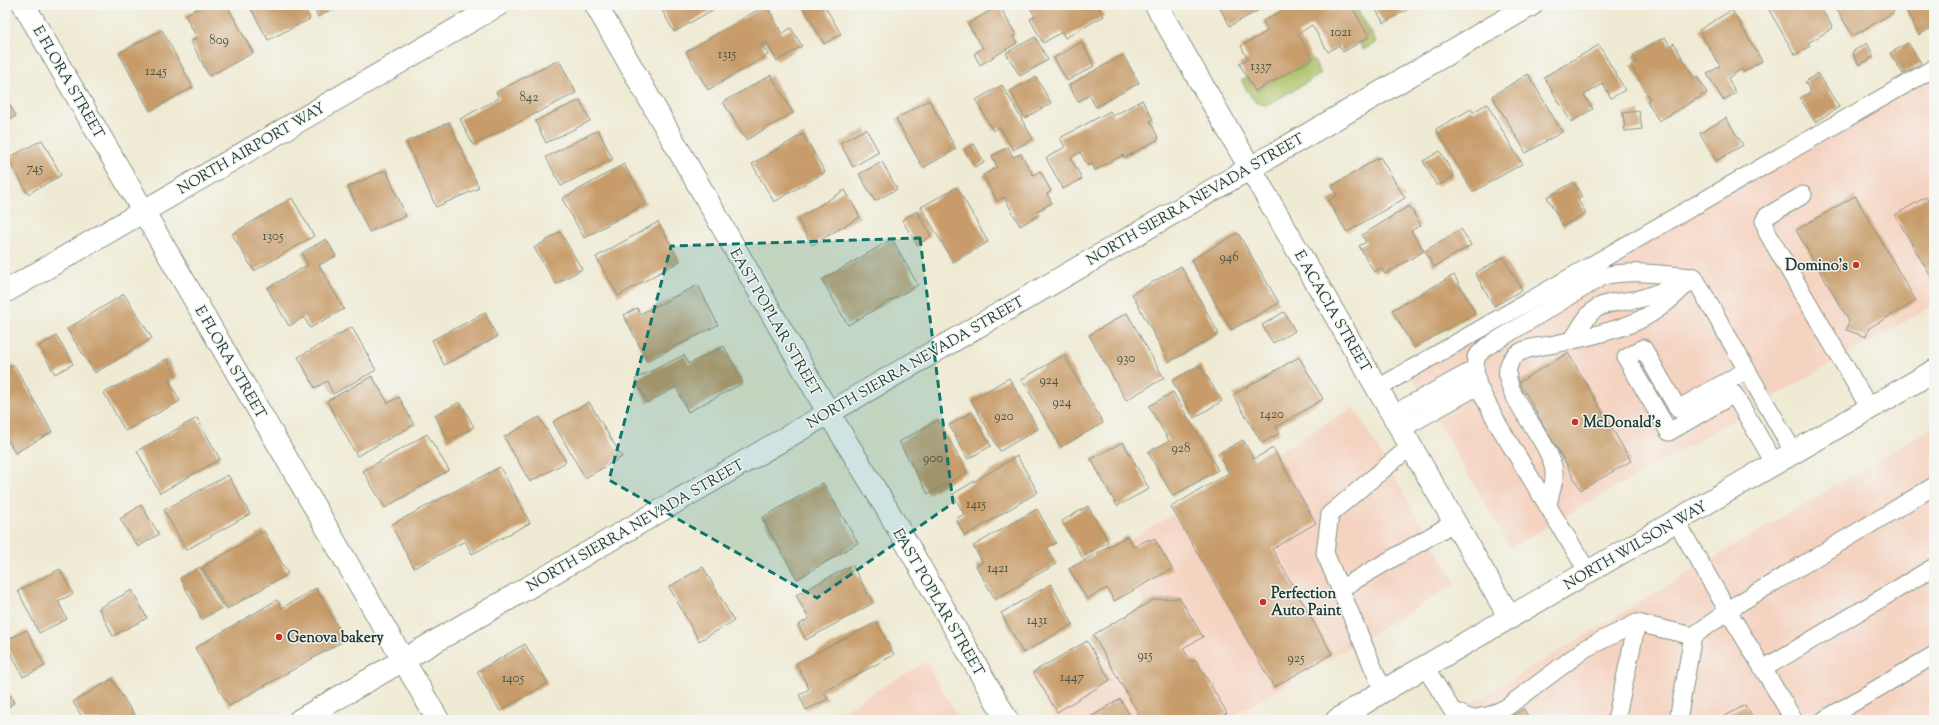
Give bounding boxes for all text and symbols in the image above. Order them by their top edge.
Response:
street label: E FLORA STREET [27,22,109,144]
house number: 1021 [1330,24,1352,42]
house number: 809 [209,32,229,50]
house number: 1315 [718,46,737,64]
house number: 1337 [1250,58,1272,76]
house number: 1245 [145,63,167,81]
house number: 842 [519,89,539,107]
street label: NORTH AIRPORT WAY [174,98,330,200]
street label: NORTH SIERRA NEVADA STREET [1083,129,1309,271]
house number: 745 [27,160,44,178]
house number: 1305 [263,228,284,246]
street label: EAST POPLAR STREET [724,245,826,401]
street label: E ACACIA STREET [1288,247,1375,377]
house number: 946 [1219,249,1239,267]
place label: Domino's [1785,256,1848,277]
marker: Domino's [1851,260,1861,270]
street label: NORTH SIERRA NEVADA STREET [803,292,1029,434]
street label: E FLORA STREET [189,302,271,424]
house number: 930 [1117,350,1135,368]
house number: 924 [1040,372,1059,390]
house number: 924 [1053,394,1072,412]
house number: 1420 [1260,406,1284,424]
house number: 920 [994,408,1014,426]
place label: McDonald's [1583,413,1661,434]
marker: McDonald's [1570,417,1580,427]
house number: 928 [1172,440,1190,458]
house number: 900 [923,450,943,468]
street label: NORTH SIERRA NEVADA STREET [523,455,749,597]
house number: 1415 [966,496,986,514]
street label: NORTH WILSON WAY [1560,496,1712,596]
street label: EAST POPLAR STREET [887,525,989,681]
house number: 1421 [987,560,1009,578]
place label: Perfection Auto Paint [1271,584,1342,622]
marker: Perfection Auto Paint [1258,597,1268,607]
house number: 1431 [1027,612,1048,630]
place label: Genova bakery [287,628,384,649]
marker: Genova bakery [274,632,284,642]
house number: 915 [1137,647,1153,665]
house number: 925 [1288,650,1305,668]
house number: 1447 [1060,669,1085,687]
house number: 1405 [502,670,525,688]

